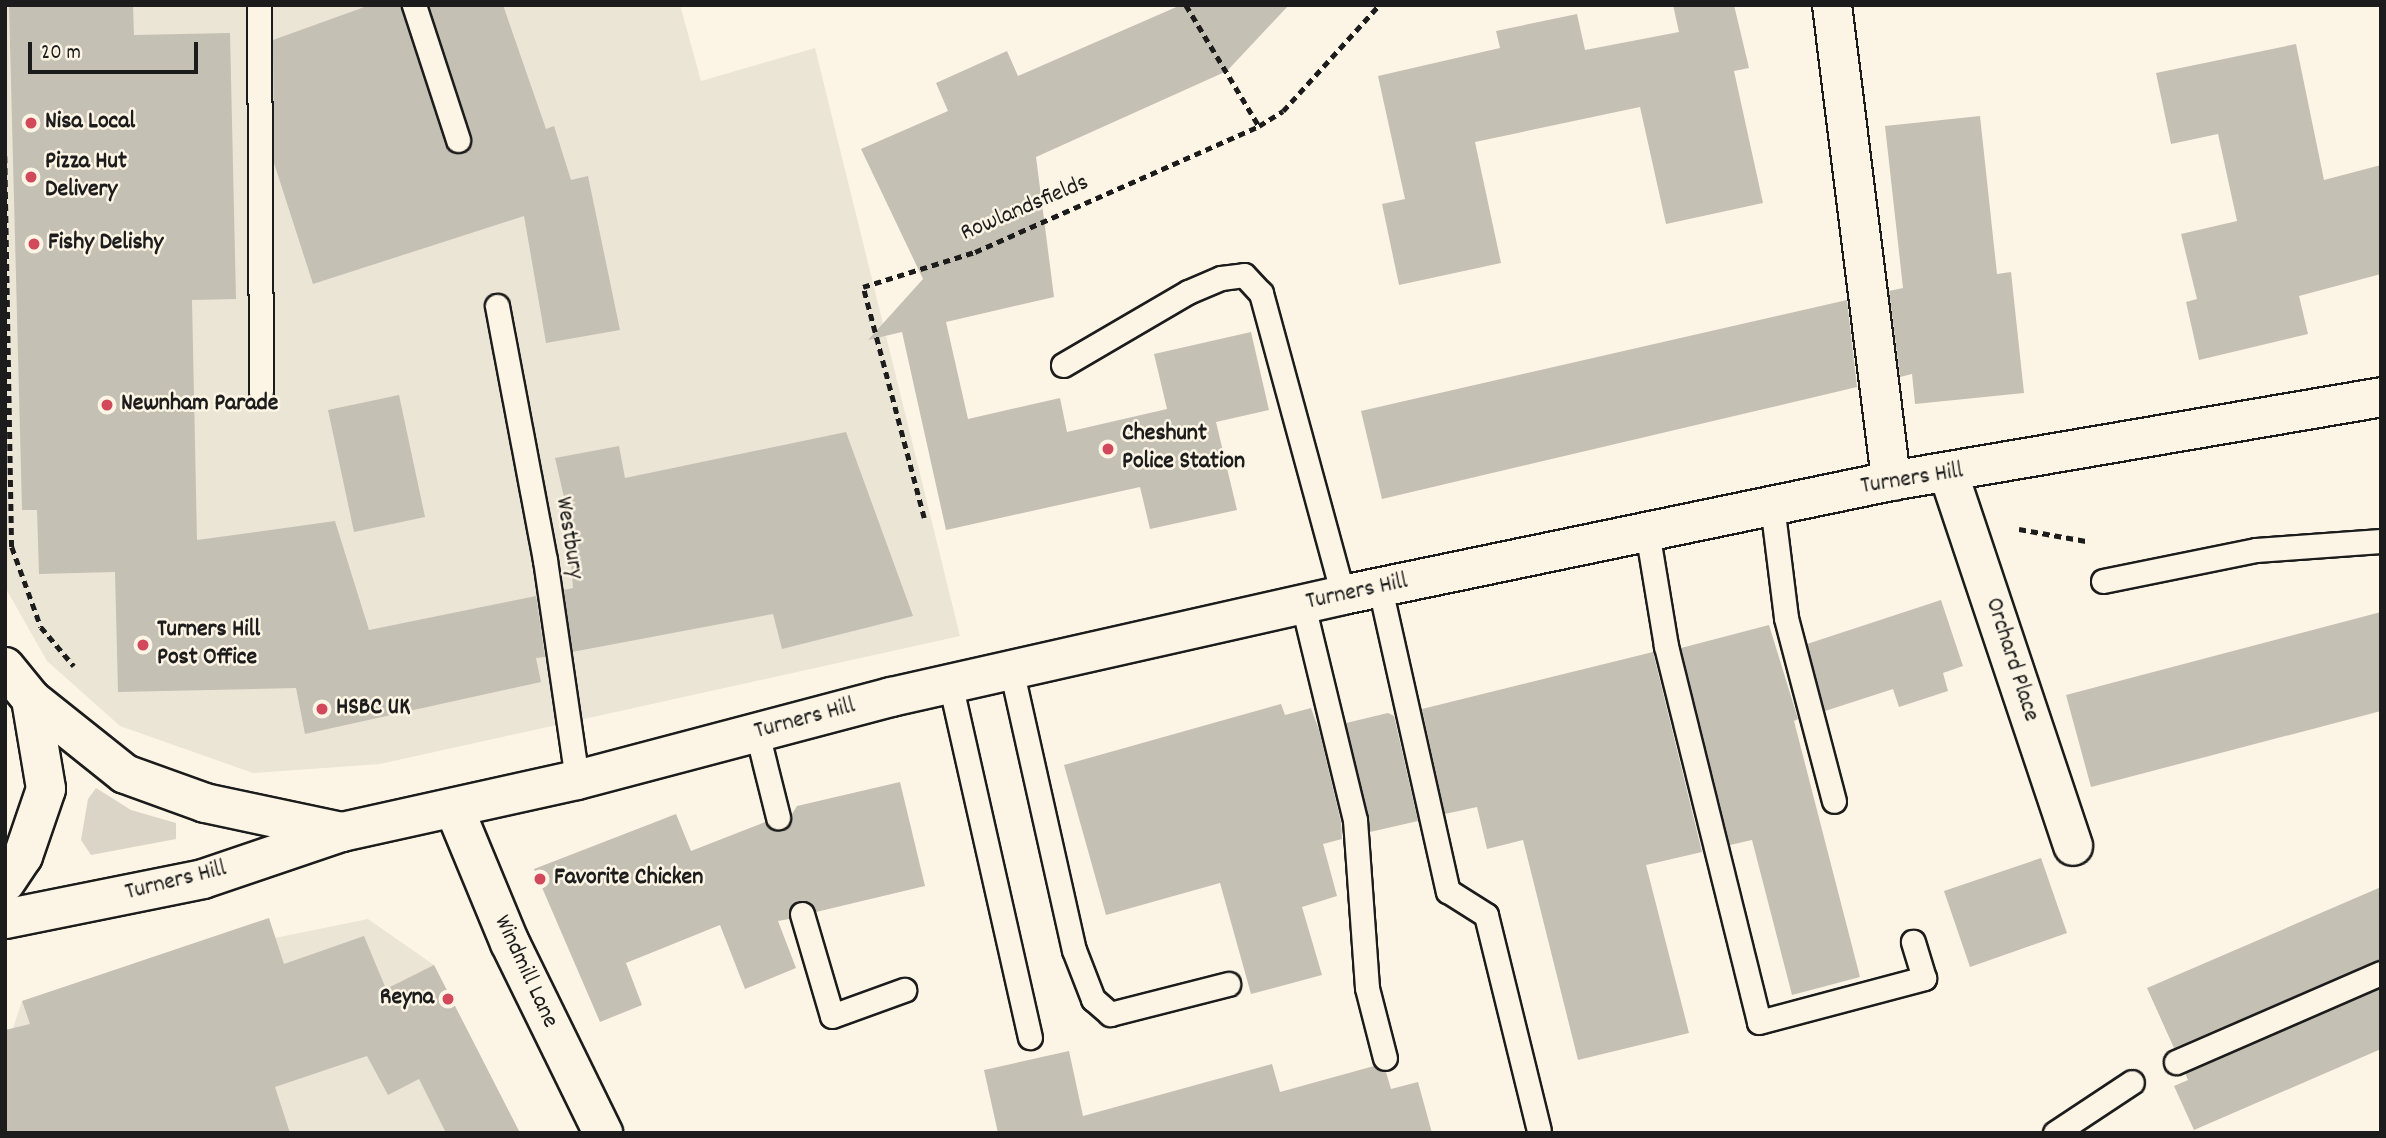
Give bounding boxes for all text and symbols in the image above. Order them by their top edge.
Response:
scale bar [32,28,201,72]
text: 20 m [41,39,81,69]
place label: Nisa Local [45,109,135,137]
marker: Nisa Local [23,115,39,131]
place label: Pizza Hut Delivery [45,149,127,205]
marker: Pizza Hut Delivery [23,169,39,185]
street label: Rowlandsfields [957,169,1093,249]
place label: Fishy Delishy [48,230,163,258]
marker: Fishy Delishy [26,236,42,252]
place label: Newnham Parade [121,391,278,419]
marker: Newnham Parade [99,397,115,413]
place label: Cheshunt Police Station [1122,421,1245,477]
marker: Cheshunt Police Station [1100,441,1116,457]
street label: Turners Hill [1859,458,1965,502]
street label: Westbury [547,495,589,581]
street label: Turners Hill [1304,568,1410,618]
street label: Orchard Place [1977,595,2045,725]
place label: Turners Hill Post Office [157,617,260,673]
marker: Turners Hill Post Office [135,637,151,653]
street label: Turners Hill [751,693,859,747]
place label: HSBC UK [336,695,410,723]
marker: HSBC UK [314,701,330,717]
street label: Turners Hill [122,856,230,908]
place label: Favorite Chicken [554,865,703,893]
marker: Favorite Chicken [532,871,548,887]
street label: Windmill Lane [486,911,564,1033]
place label: Reyna [380,985,434,1013]
marker: Reyna [440,991,456,1007]

